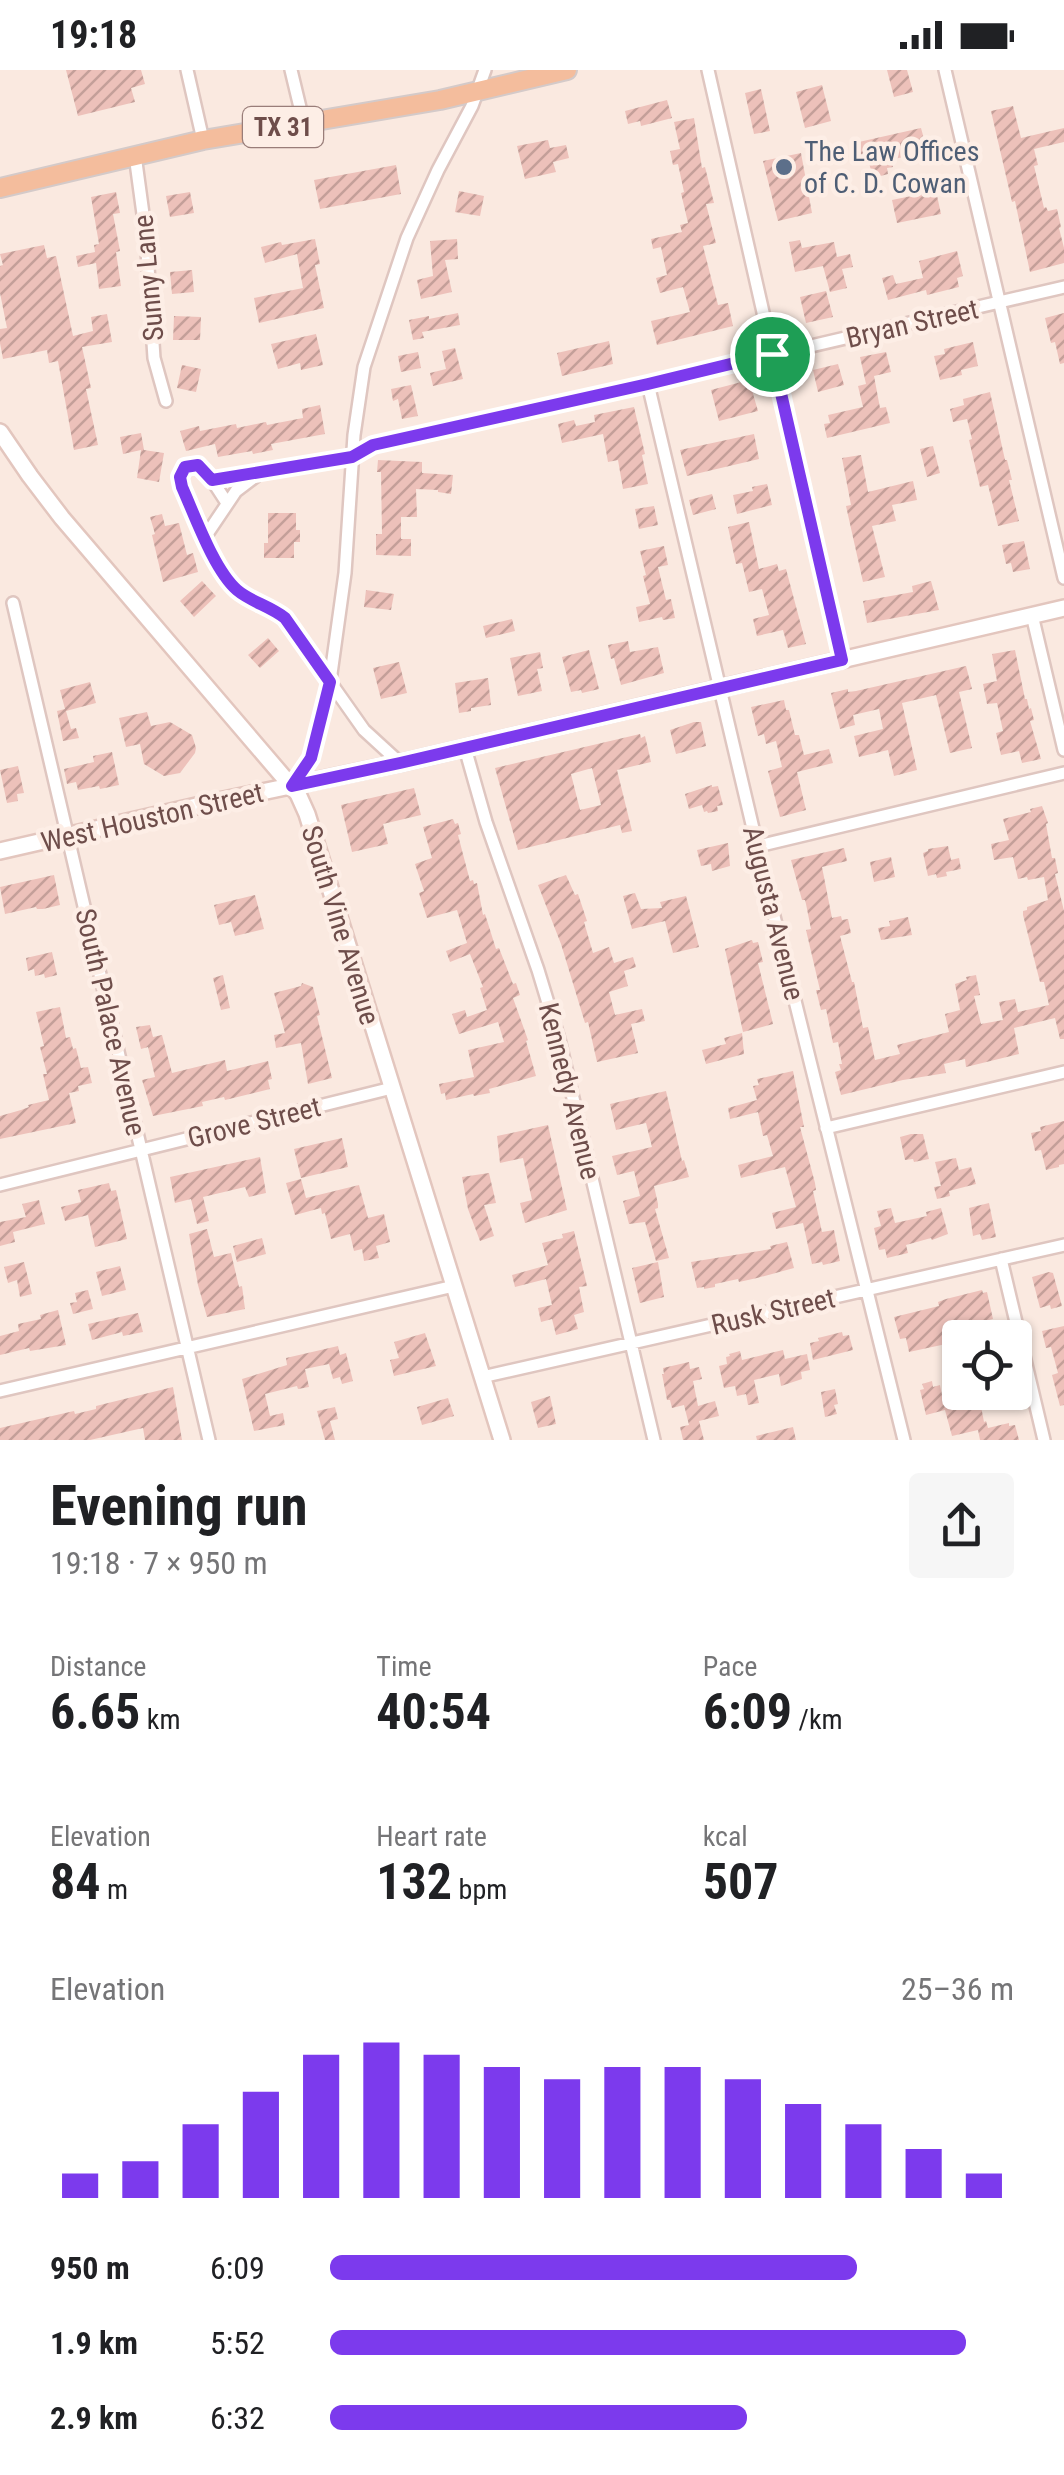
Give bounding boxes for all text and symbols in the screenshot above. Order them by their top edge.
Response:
text: 19:18 [50,13,137,57]
road number: TX 31 [243,107,323,147]
place label: The Law Offices of C. D. Cowan [804,135,980,200]
marker: The Law Offices of C. D. Cowan [773,156,795,178]
street label: Sunny Lane [127,213,170,342]
street label: Bryan Street [843,292,981,355]
pin [730,312,815,397]
icon: arrive [745,327,800,382]
street label: West Houston Street [38,776,266,859]
street label: South Vine Avenue [295,822,386,1029]
street label: Augusta Avenue [736,823,811,1004]
street label: South Palace Avenue [68,905,153,1139]
street label: Kennedy Avenue [532,999,607,1183]
street label: Grove Street [184,1090,324,1155]
street label: Rusk Street [708,1281,838,1342]
map controls [942,1320,1032,1410]
button: locate [942,1320,1032,1410]
button: share [909,1473,1014,1578]
text: Evening run [50,1474,308,1538]
text: 19:18 · 7 × 950 m [50,1544,268,1582]
text: Distance [50,1650,147,1683]
text: Time [376,1650,432,1683]
text: Pace [703,1650,758,1683]
text: 6.65 [50,1683,140,1741]
text: 40:54 [376,1683,491,1741]
text: 6:09 [703,1683,792,1741]
text: km [140,1703,180,1736]
text: /km [792,1703,843,1736]
text: Elevation [50,1820,151,1853]
text: Heart rate [376,1820,487,1853]
text: kcal [703,1820,748,1853]
text: 84 [50,1853,101,1911]
text: 132 [376,1853,452,1911]
text: 507 [703,1853,778,1911]
text: m [101,1873,128,1906]
text: bpm [452,1873,507,1906]
text: Elevation [50,1970,165,2008]
text: 25–36 m [901,1970,1014,2008]
text: 950 m [50,2249,130,2287]
text: 6:09 [210,2249,265,2287]
text: 1.9 km [50,2324,138,2362]
text: 5:52 [210,2324,265,2362]
text: 2.9 km [50,2399,138,2437]
text: 6:32 [210,2399,265,2437]

